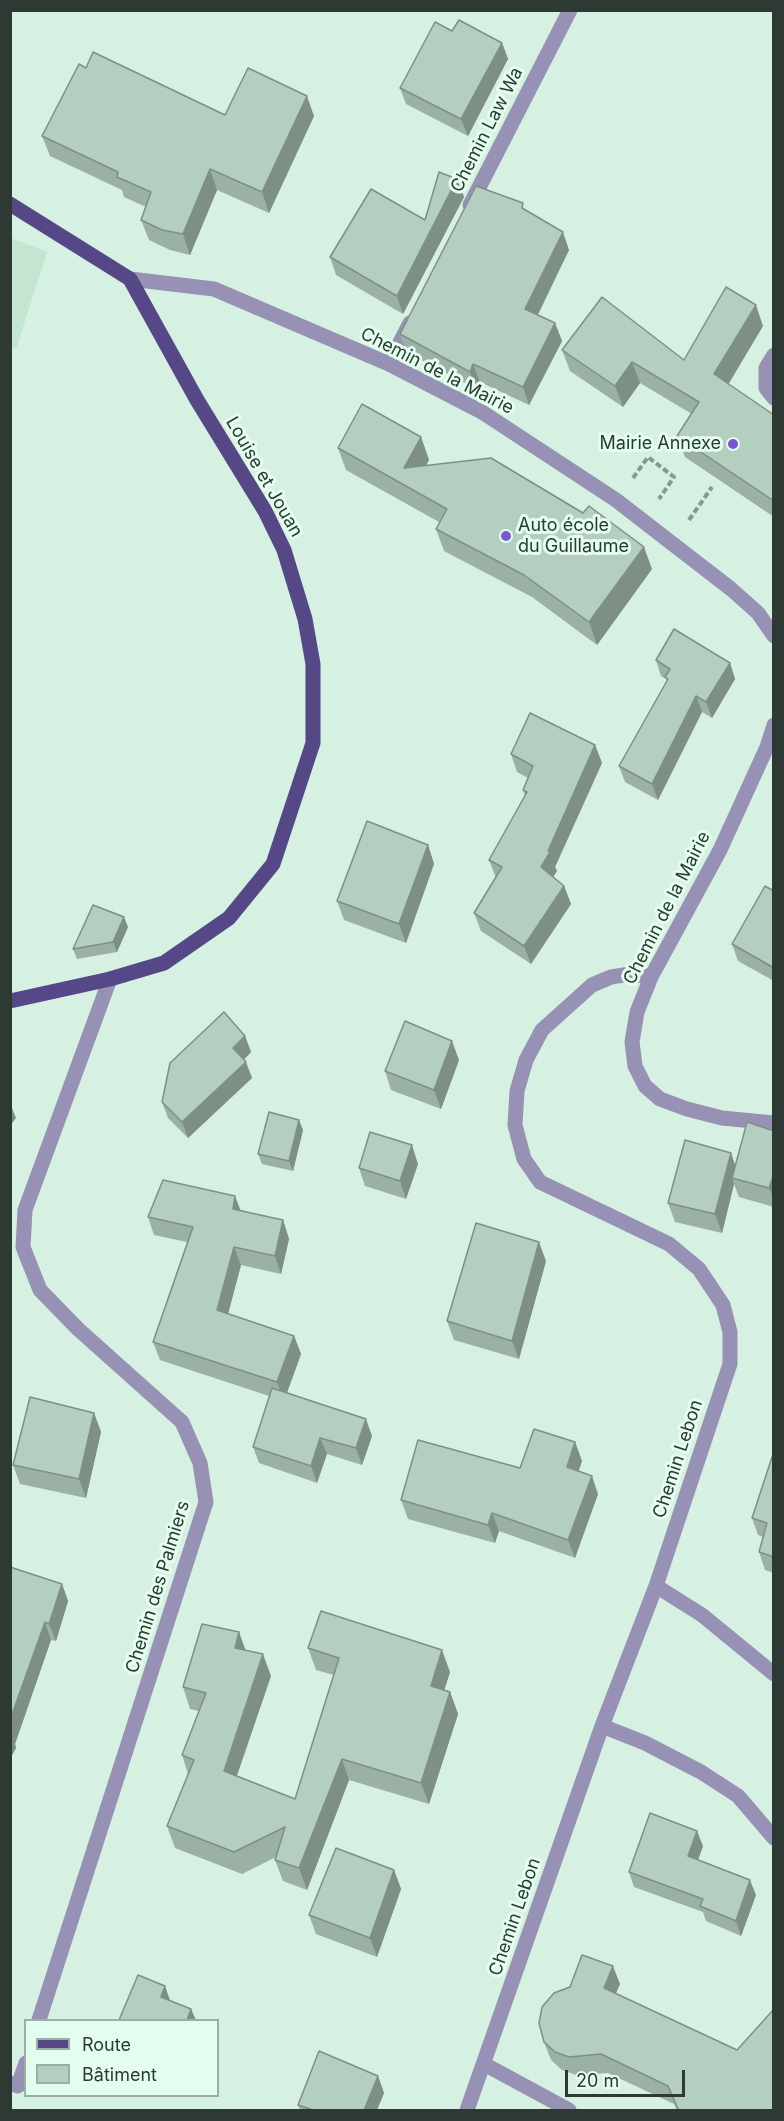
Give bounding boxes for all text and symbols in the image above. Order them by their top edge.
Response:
street label: Chemin Law Wa [446,64,528,196]
street label: Chemin de la Mairie [357,323,517,419]
street label: Louise et Jouan [221,413,307,541]
place label: Mairie Annexe [600,433,721,455]
marker: Mairie Annexe [726,437,740,451]
place label: Auto école du Guillaume [518,515,629,558]
marker: Auto école du Guillaume [499,529,513,543]
street label: Chemin de la Mairie [619,828,715,988]
street label: Chemin Lebon [649,1397,707,1521]
street label: Chemin des Palmiers [121,1498,195,1676]
street label: Chemin Lebon [485,1855,545,1979]
legend [24,2019,219,2097]
text: Route [82,2034,131,2055]
scale bar [568,2058,688,2096]
text: Bâtiment [82,2064,157,2085]
text: 20 m [576,2070,619,2091]

